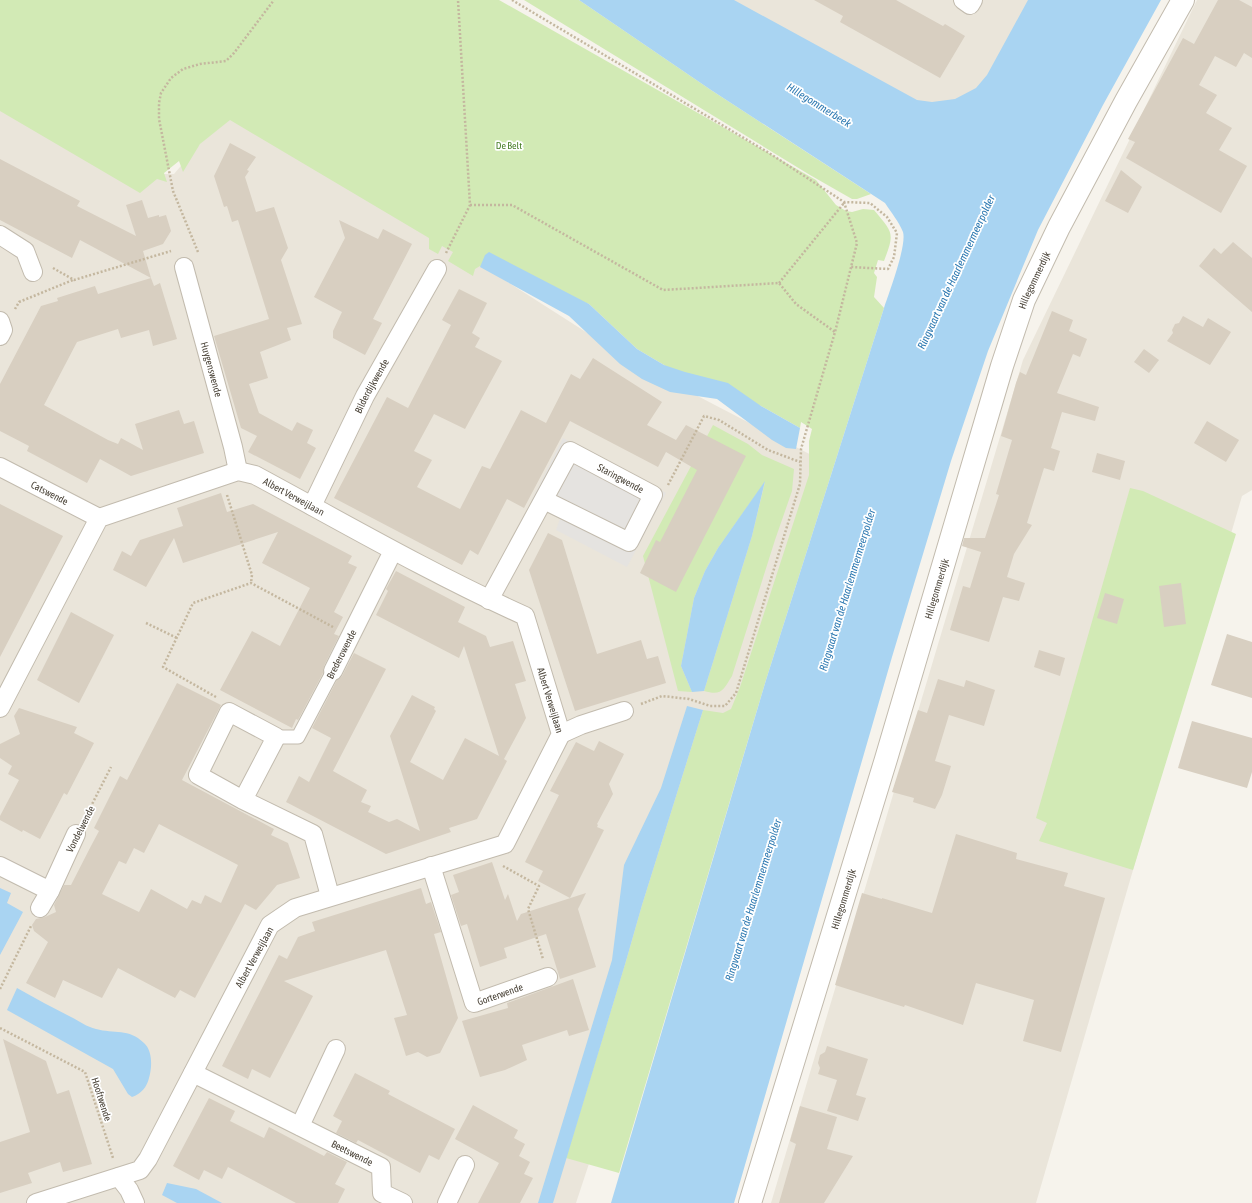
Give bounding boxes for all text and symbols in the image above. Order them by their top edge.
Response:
water label: Hillegommerbeek [785,80,853,130]
park label: De Belt [496,140,522,151]
water label: Ringvaart van de Haarlemmermeerpolder [915,193,997,351]
street label: Hillegommerdijk [1016,249,1053,310]
street label: Huygenswende [199,341,224,399]
street label: Bilderdijkwende [353,357,391,415]
street label: Staringwende [595,462,646,495]
street label: Albert Verweijlaan [261,476,326,518]
street label: Catswende [29,479,70,507]
water label: Ringvaart van de Haarlemmermeerpolder [817,507,878,672]
street label: Hillegommerdijk [923,557,951,620]
street label: Brederowende [324,627,359,681]
street label: Albert Verweijlaan [535,666,565,734]
street label: Vondelwende [64,804,97,854]
water label: Ringvaart van de Haarlemmermeerpolder [723,817,784,982]
street label: Hillegommerdijk [829,867,858,931]
street label: Albert Verweijlaan [233,925,276,990]
street label: Gorterwende [476,981,525,1007]
street label: Hooftwende [89,1076,114,1123]
street label: Beetswende [329,1138,375,1168]

